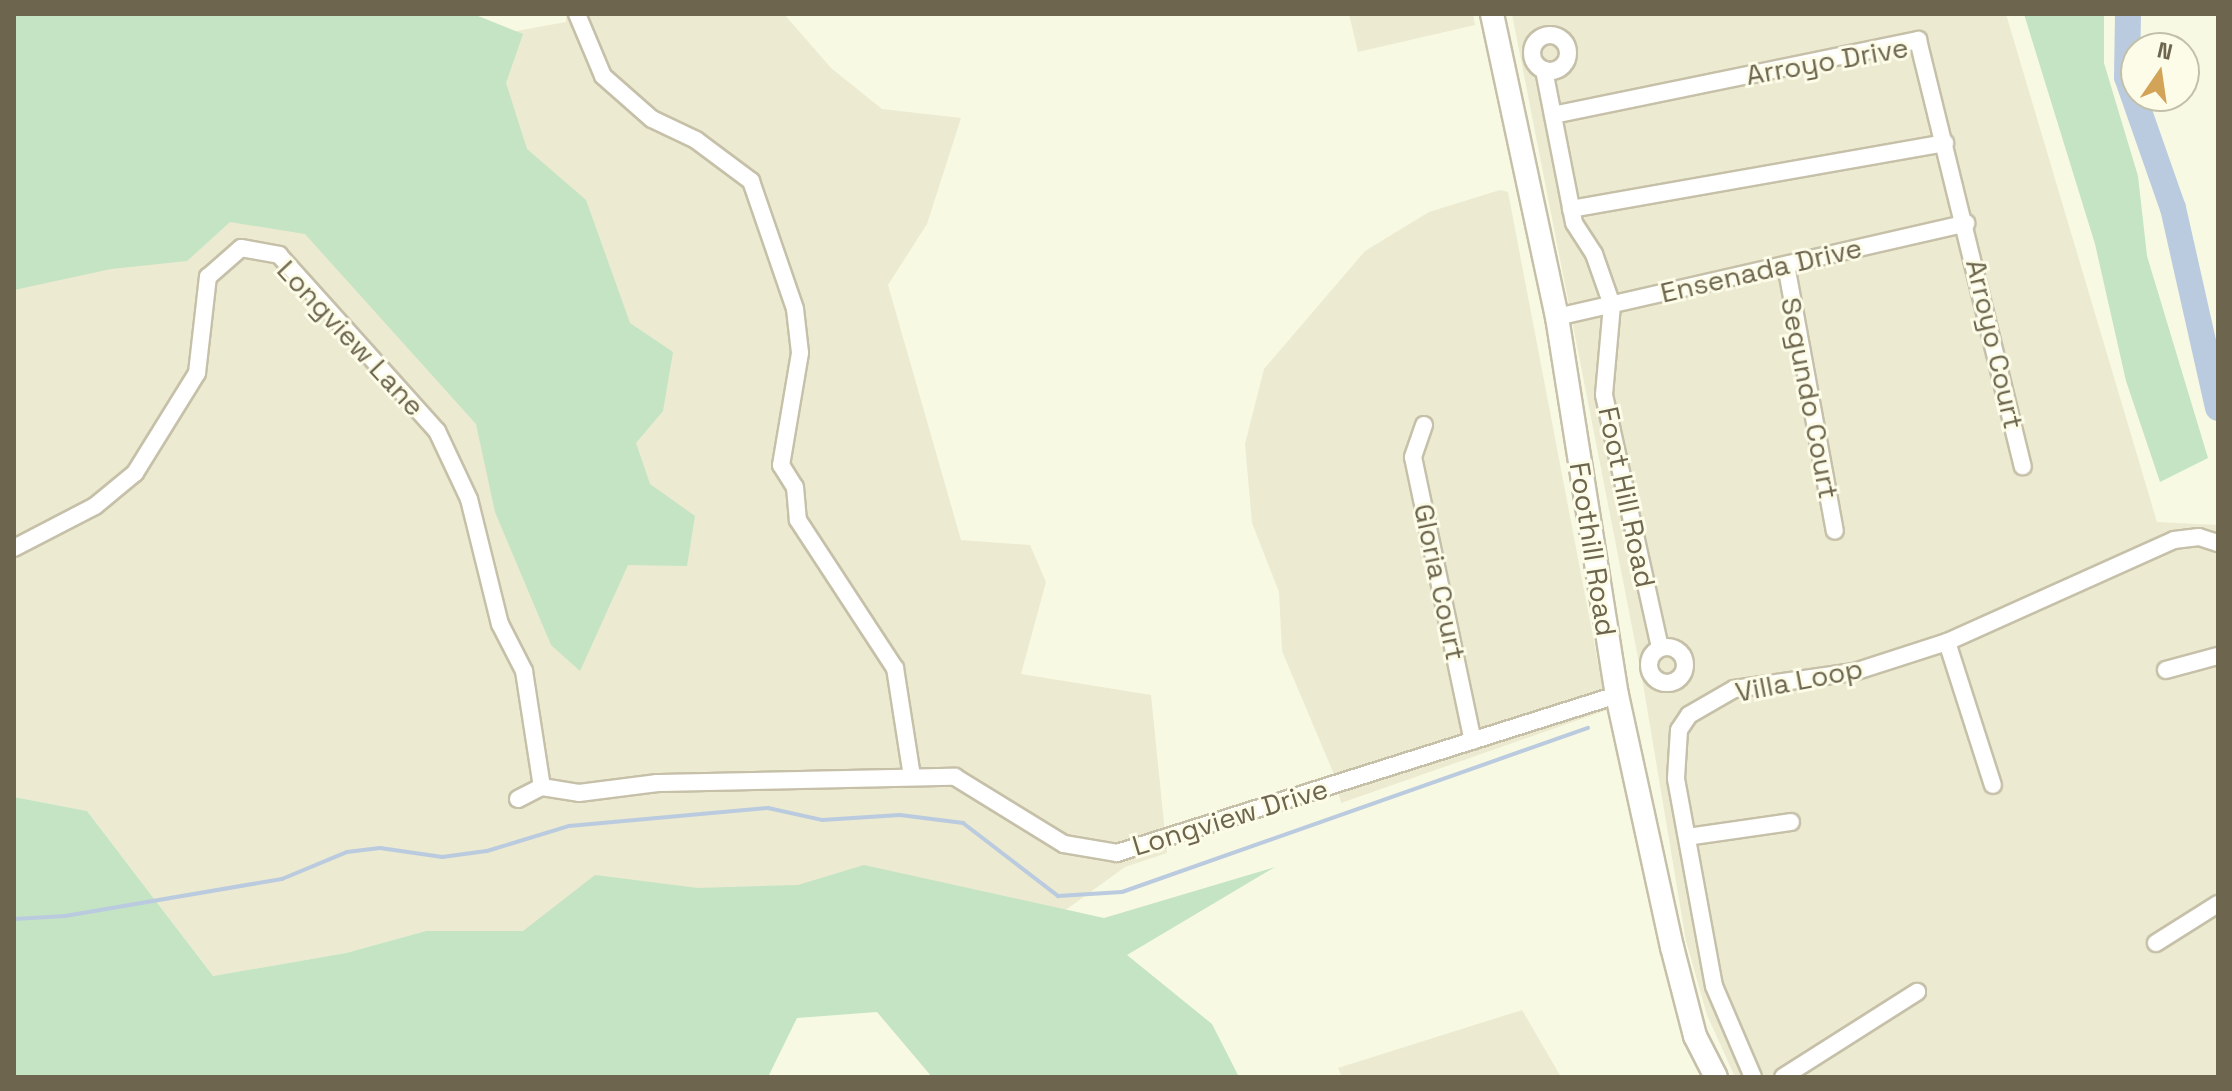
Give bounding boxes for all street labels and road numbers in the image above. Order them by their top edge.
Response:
street label: Arroyo Drive [1743,30,1911,92]
street label: Ensenada Drive [1657,231,1865,309]
street label: Longview Lane [270,253,432,423]
street label: Arroyo Court [1959,256,2031,432]
street label: Segundo Court [1774,294,1846,502]
street label: Foot Hill Road [1591,404,1663,590]
street label: Foothill Road [1563,460,1623,638]
street label: Gloria Court [1407,501,1473,663]
street label: Villa Loop [1732,651,1866,709]
street label: Longview Drive [1128,771,1332,863]

